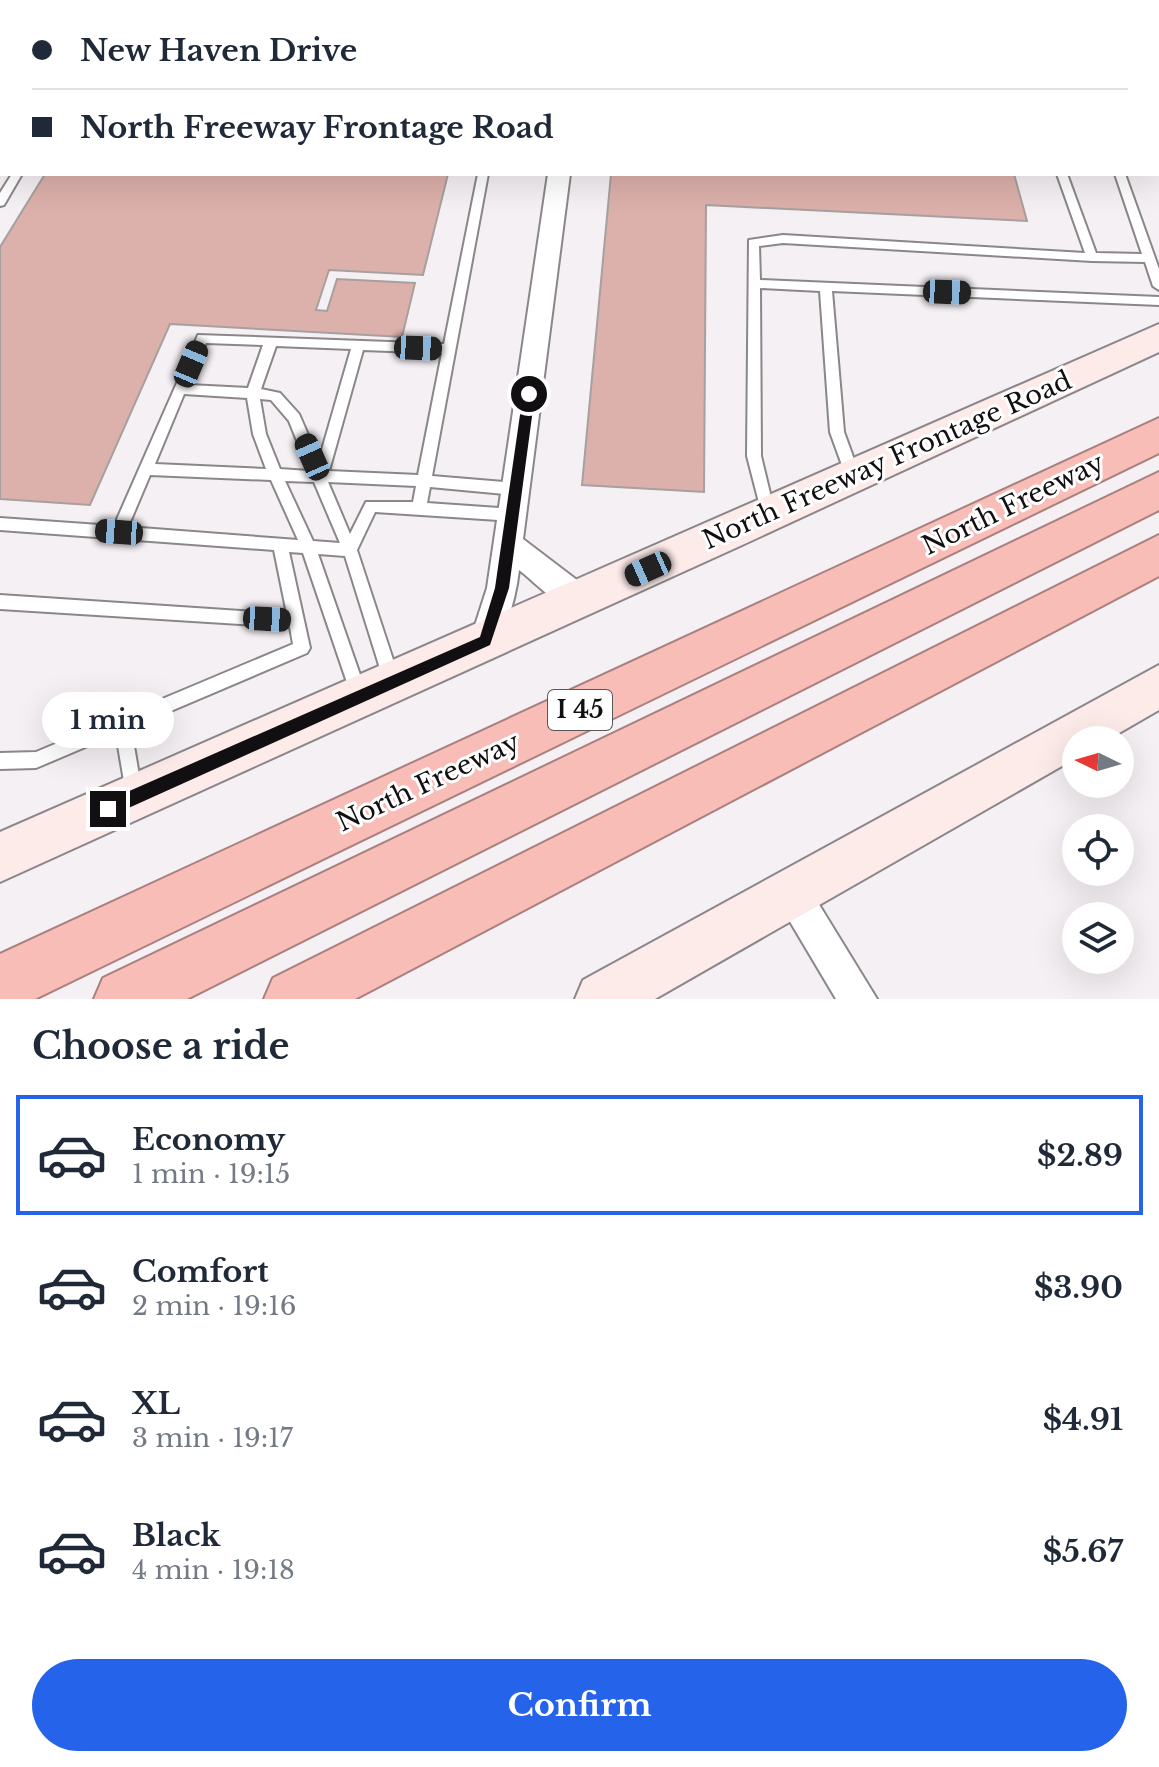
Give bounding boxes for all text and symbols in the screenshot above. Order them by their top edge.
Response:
text: New Haven Drive [80,32,357,69]
text: North Freeway Frontage Road [80,109,554,146]
car [923,279,971,305]
car [394,335,442,361]
car [171,337,211,391]
street label: North Freeway Frontage Road [697,364,1077,556]
route start [511,376,547,412]
car [291,430,333,484]
street label: North Freeway [917,447,1109,561]
car [94,518,144,546]
car [621,548,675,590]
car [242,606,292,632]
road number: I 45 [548,690,612,730]
callout: 1 min [42,693,174,749]
text: 1 min [70,704,146,736]
street label: North Freeway [331,725,525,838]
north arrow [1062,726,1134,798]
map controls [1062,726,1134,974]
route end [90,791,126,827]
button: locate [1062,814,1134,886]
button: layers [1062,902,1134,974]
text: Choose a ride [32,1024,289,1069]
icon: car [36,1119,108,1191]
text: Economy [132,1121,285,1158]
text: $2.89 [1037,1137,1123,1174]
text: 1 min · 19:15 [132,1158,290,1190]
icon: car [36,1251,108,1323]
text: Comfort [132,1253,269,1290]
text: $3.90 [1034,1269,1123,1306]
text: 2 min · 19:16 [132,1290,297,1322]
icon: car [36,1383,108,1455]
text: XL [132,1385,180,1422]
text: $4.91 [1043,1401,1123,1438]
text: 3 min · 19:17 [132,1422,293,1454]
icon: car [36,1515,108,1587]
text: Black [132,1517,220,1554]
text: $5.67 [1043,1533,1123,1570]
text: 4 min · 19:18 [132,1554,295,1586]
button: Confirm [32,1659,1127,1751]

